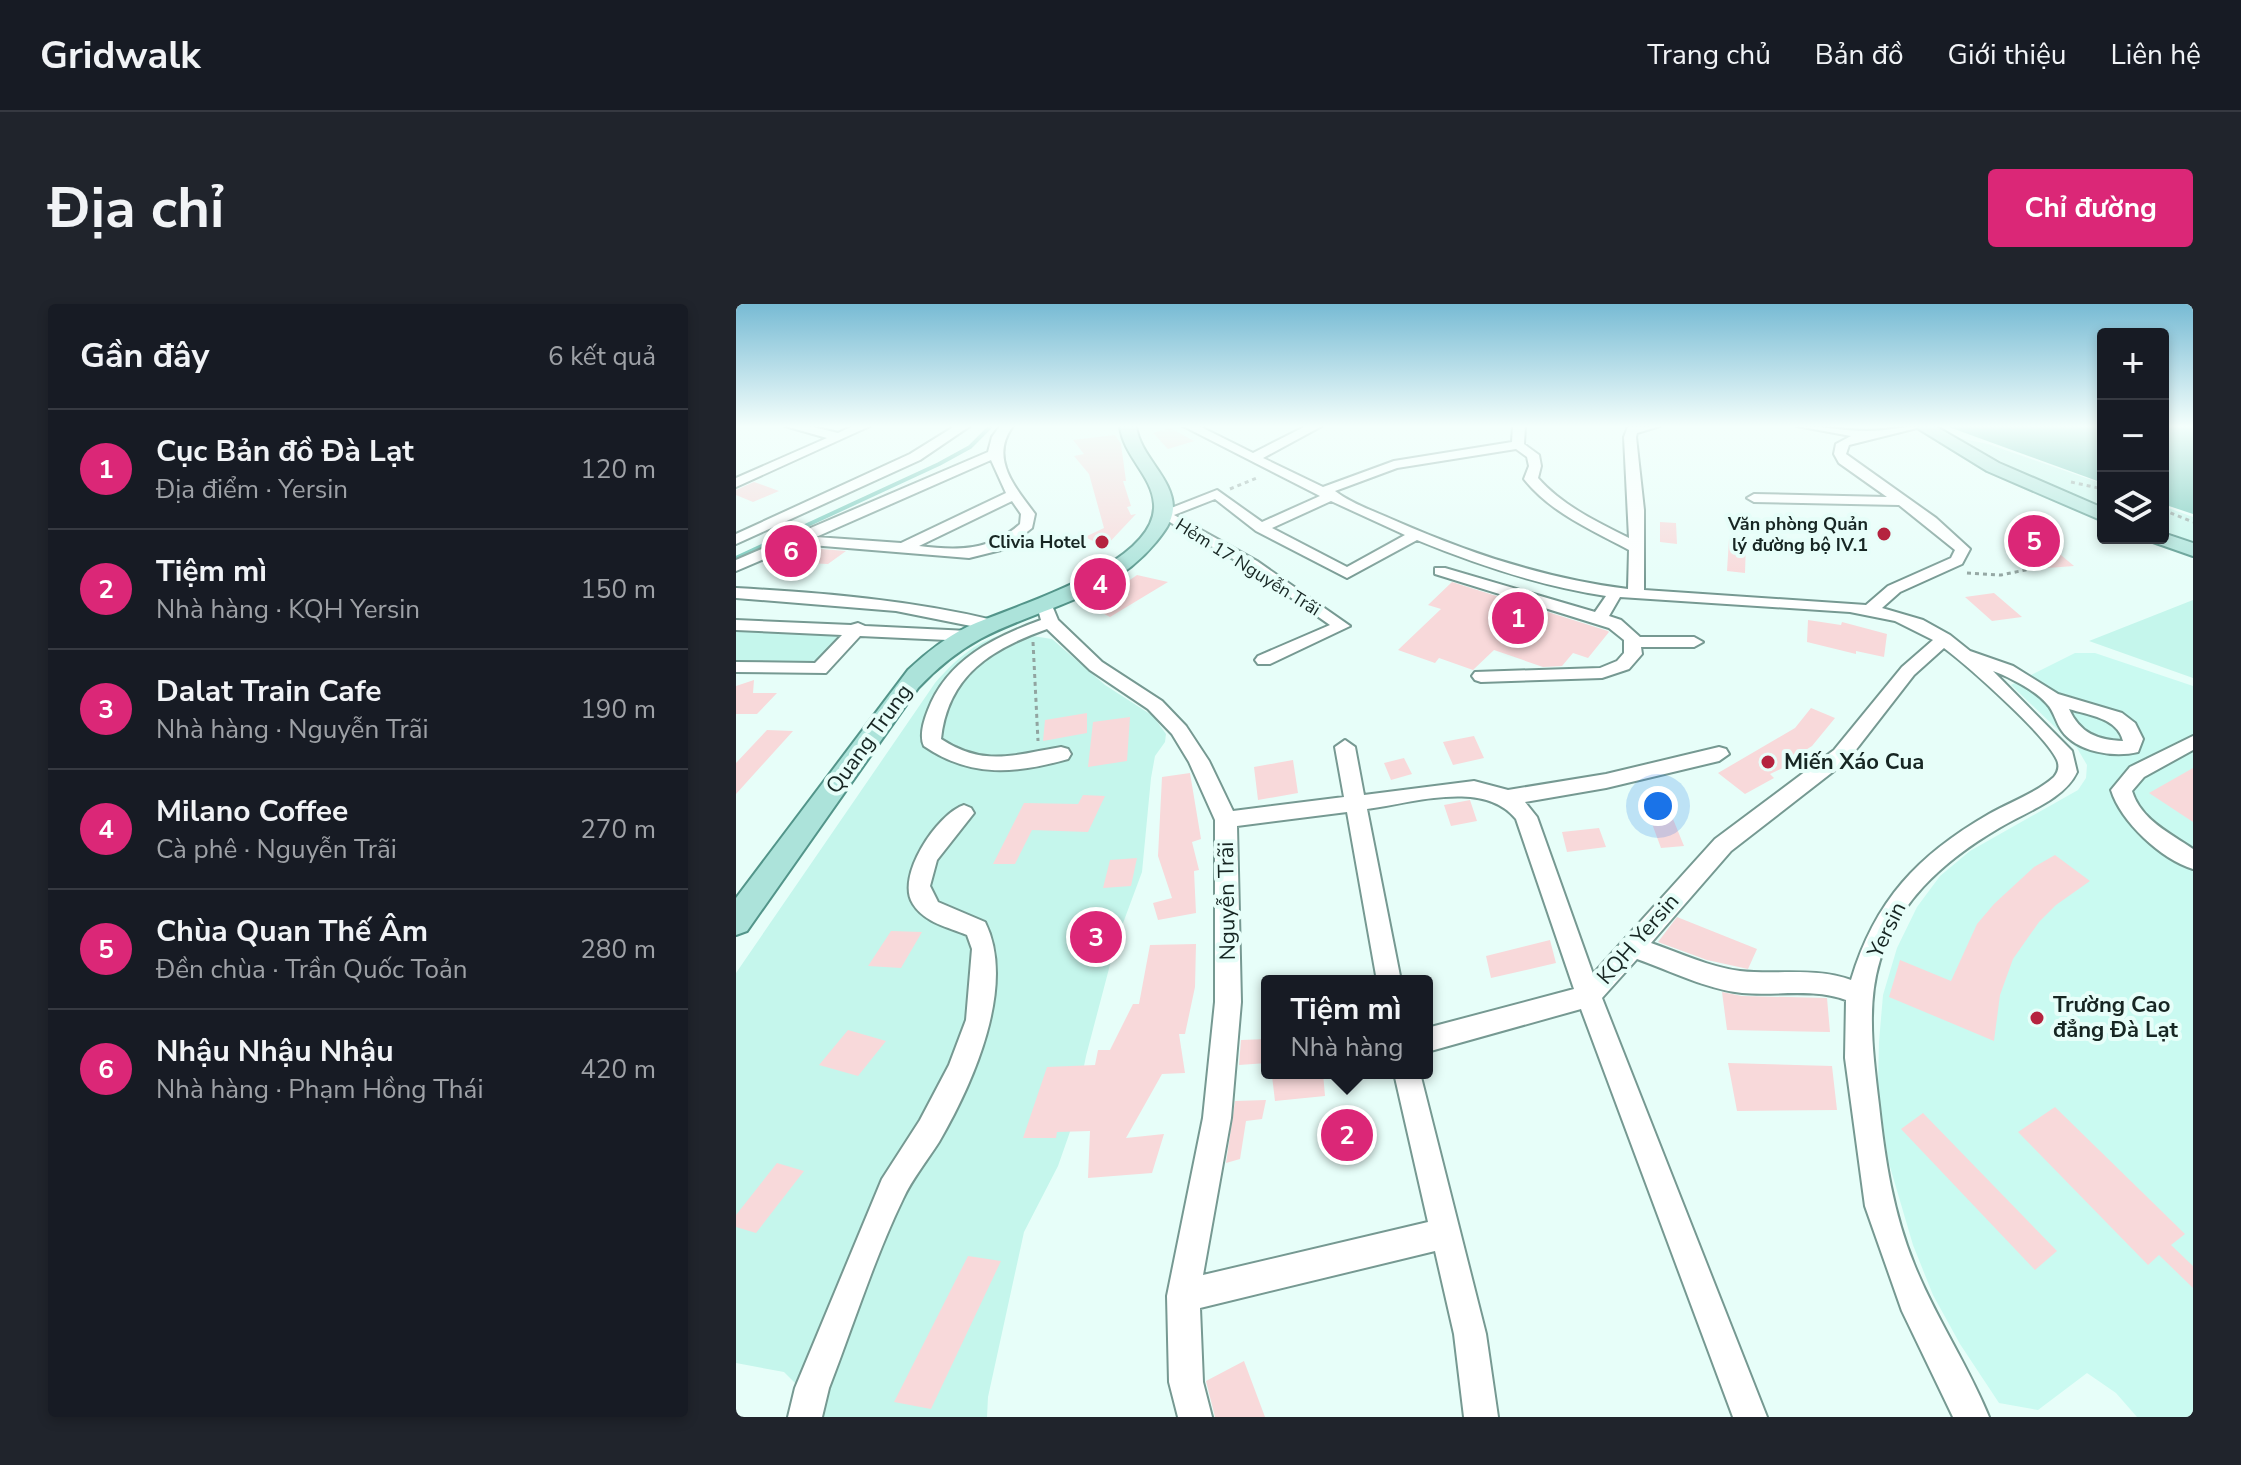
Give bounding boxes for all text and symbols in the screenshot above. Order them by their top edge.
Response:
text: Gridwalk [40,30,201,81]
text: Trang chủ [1647,36,1771,74]
text: Bản đồ [1815,36,1904,74]
text: Giới thiệu [1948,36,2067,74]
text: Liên hệ [2111,36,2201,74]
button: Chỉ đường [1988,169,2193,247]
text: Địa chỉ [48,170,224,247]
map controls [2097,328,2169,544]
button: + [2097,328,2169,400]
text: Gần đây [80,333,209,379]
text: 6 kết quả [548,339,656,374]
button: − [2097,400,2169,472]
text: Cục Bản đồ Đà Lạt [156,431,414,472]
text: 1 [98,452,114,487]
text: 120 m [580,452,656,487]
text: Địa điểm · Yersin [156,472,348,507]
button: layers [2097,472,2169,544]
pin: 5 [2008,511,2060,571]
place label: Văn phòng Quản lý đường bộ IV.1 [1727,512,1868,557]
street label: Hẻm 17 Nguyễn Trãi [1171,513,1325,621]
pin: 6 [765,521,817,581]
marker: Văn phòng Quản lý đường bộ IV.1 [1875,525,1893,543]
place label: Clivia Hotel [988,530,1086,554]
marker: Clivia Hotel [1093,533,1111,551]
text: Tiệm mì [156,551,267,592]
pin: 4 [1074,554,1126,614]
text: 2 [98,572,114,607]
text: 150 m [580,572,656,607]
pin: 1 [1492,588,1544,648]
text: Nhà hàng · KQH Yersin [156,592,420,627]
text: Dalat Train Cafe [156,671,382,712]
street label: Quang Trung [819,678,919,800]
text: 3 [98,692,114,727]
text: 190 m [580,692,656,727]
text: Nhà hàng · Nguyễn Trãi [156,712,429,747]
place label: Miến Xáo Cua [1784,747,1924,777]
marker: Miến Xáo Cua [1759,753,1777,771]
your location [1638,786,1678,826]
text: Milano Coffee [156,791,348,832]
text: 4 [98,812,114,847]
text: 270 m [580,812,656,847]
text: Cà phê · Nguyễn Trãi [156,832,397,867]
street label: Nguyễn Trãi [1211,841,1243,961]
street label: KQH Yersin [1590,887,1686,991]
street label: Yersin [1860,897,1913,964]
pin: 3 [1070,907,1122,967]
text: Chùa Quan Thế Âm [156,911,428,952]
text: 5 [98,932,114,967]
text: 280 m [580,932,656,967]
text: Đền chùa · Trần Quốc Toản [156,952,468,987]
popup [1261,975,1433,1079]
text: Tiệm mì [1290,989,1401,1030]
place label: Trường Cao đẳng Đà Lạt [2053,990,2178,1045]
marker: Trường Cao đẳng Đà Lạt [2028,1009,2046,1027]
text: Nhà hàng [1290,1030,1404,1065]
text: Nhậu Nhậu Nhậu [156,1031,394,1072]
text: 6 [98,1052,114,1087]
text: 420 m [580,1052,656,1087]
text: Nhà hàng · Phạm Hồng Thái [156,1072,483,1107]
pin: 2 [1321,1105,1373,1165]

